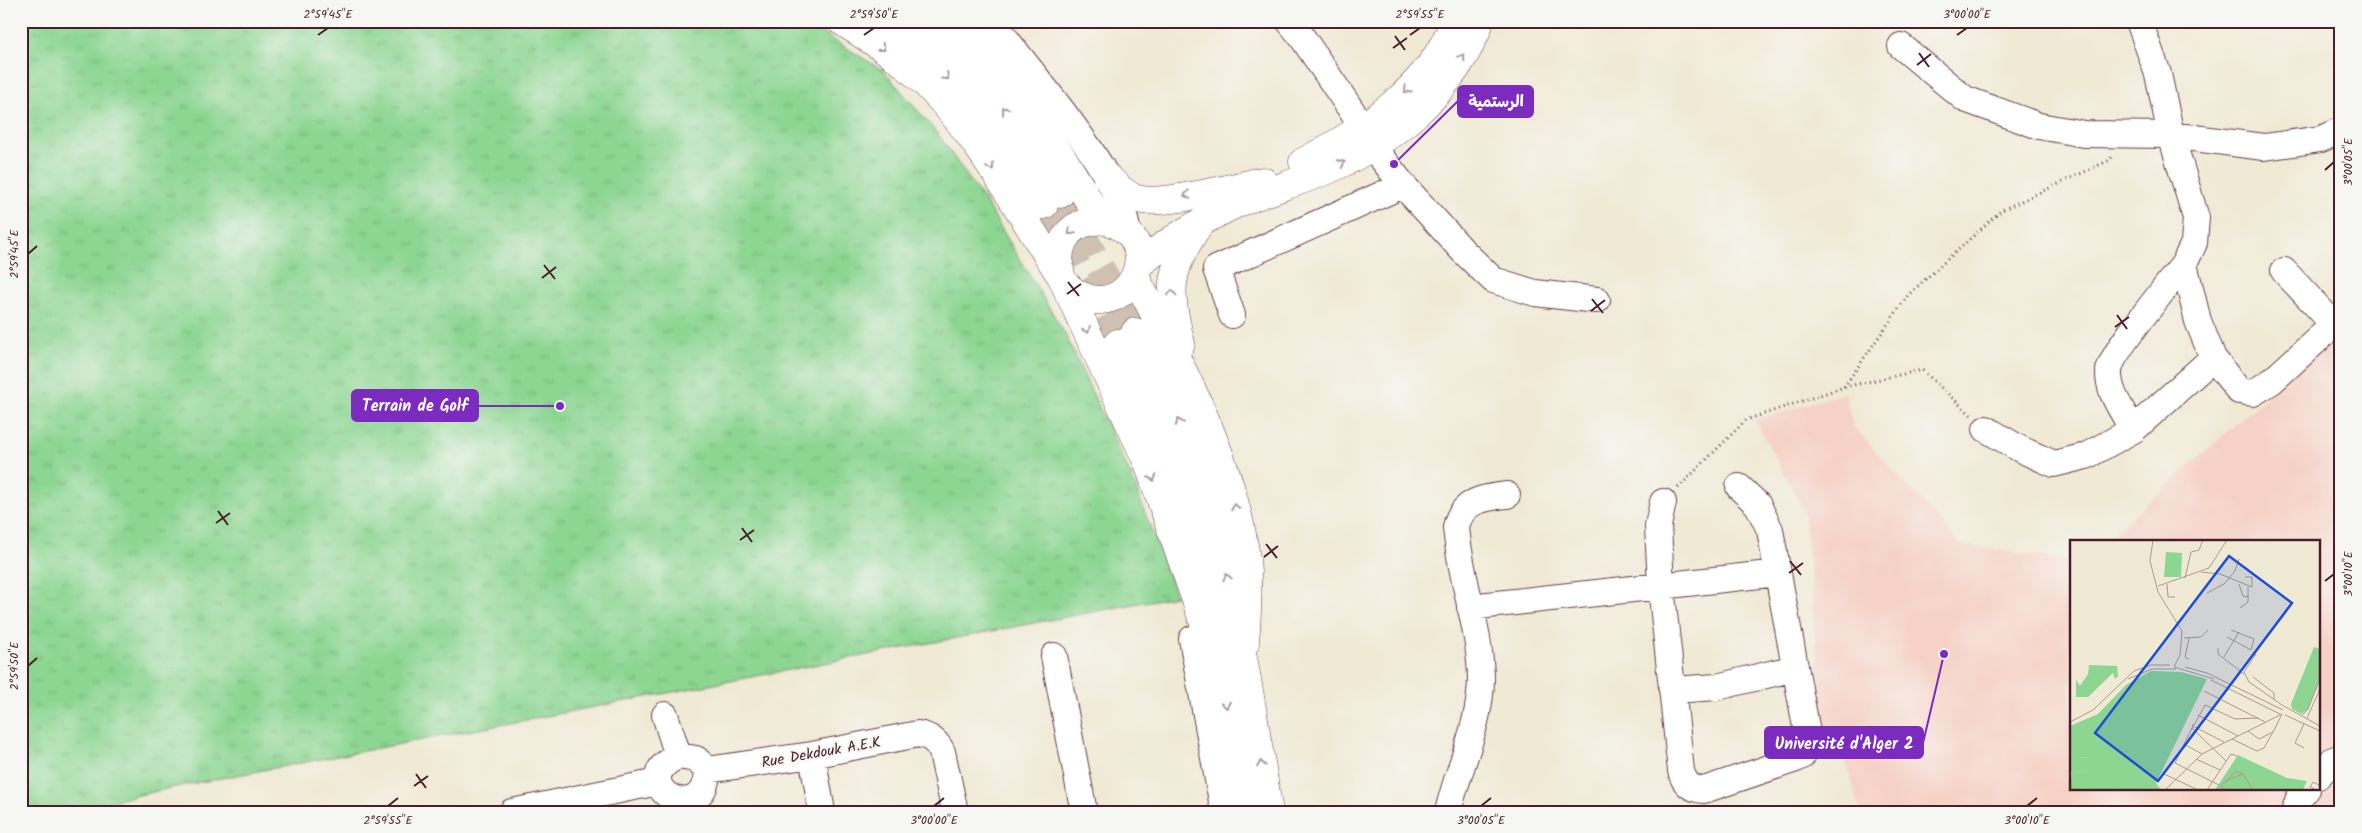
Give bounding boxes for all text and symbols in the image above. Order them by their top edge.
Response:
text: 2°59'45"E [303,5,354,24]
text: 2°59'50"E [850,5,899,24]
text: 2°59'55"E [1396,5,1445,24]
text: 3°00'00"E [1943,5,1992,24]
one-way arrow [876,42,886,51]
one-way arrow [1456,53,1466,62]
one-way arrow [941,71,950,80]
one-way arrow [1404,84,1413,93]
callout: الرستمية [1458,86,1533,117]
text: الرستمية [1468,90,1524,115]
one-way arrow [1002,106,1011,116]
text: 3°00'05"E [2339,137,2358,186]
one-way arrow [1337,158,1346,169]
one-way arrow [985,161,995,170]
one-way arrow [1183,190,1192,200]
one-way arrow [1067,226,1076,235]
text: 2°59'45"E [5,228,24,279]
one-way arrow [1167,289,1177,296]
one-way arrow [1080,325,1091,334]
callout: Terrain de Golf [352,390,478,421]
text: Terrain de Golf [362,394,470,419]
one-way arrow [1175,418,1185,427]
one-way arrow [1147,473,1157,482]
one-way arrow [1230,502,1241,511]
inset map [2070,540,2320,790]
text: 3°00'10"E [2339,550,2358,597]
one-way arrow [1222,573,1233,582]
text: 2°59'50"E [5,641,24,690]
one-way arrow [1221,701,1231,710]
callout: Université d'Alger 2 [1765,727,1923,758]
street label: Rue Dekdouk A.E.K [760,731,883,775]
text: Université d'Alger 2 [1775,732,1913,757]
one-way arrow [1256,759,1267,767]
text: 2°59'55"E [364,811,413,830]
text: 3°00'00"E [910,811,959,830]
text: 3°00'05"E [1457,811,1506,830]
text: 3°00'10"E [2004,811,2051,830]

